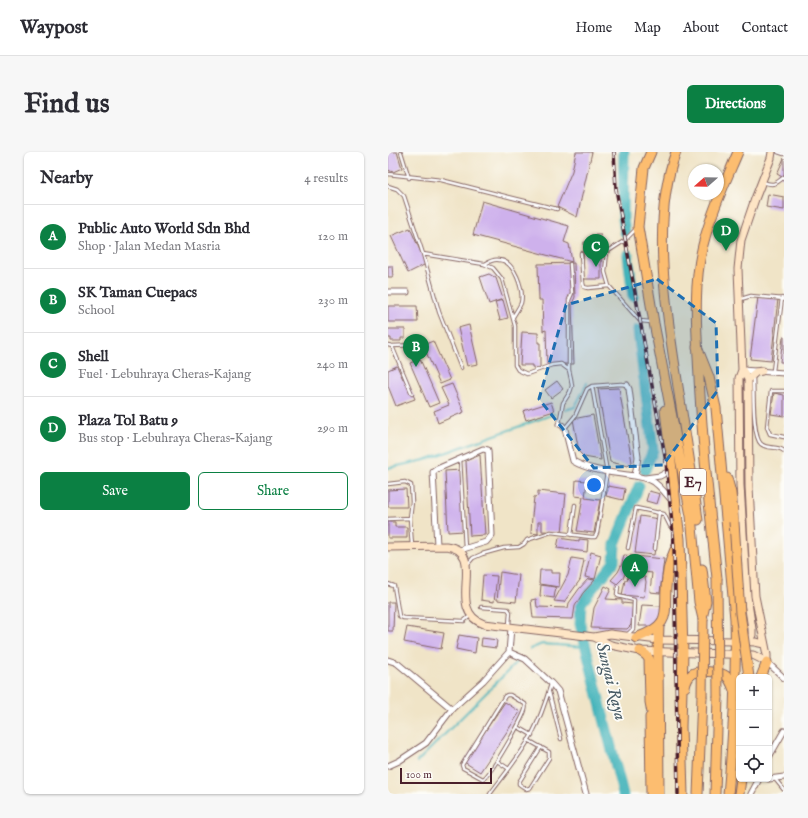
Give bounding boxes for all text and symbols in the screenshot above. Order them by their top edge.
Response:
text: Waypost [20,16,88,40]
text: Home [576,19,612,37]
text: Map [634,19,661,37]
text: About [683,19,719,37]
text: Contact [741,19,788,37]
button: Directions [687,85,784,123]
text: Find us [24,87,110,122]
north arrow [688,164,724,200]
text: Nearby [40,168,93,189]
text: 4 results [304,170,348,187]
pin: D [713,218,739,251]
text: Public Auto World Sdn Bhd [78,219,250,238]
text: A [49,228,57,245]
text: 120 m [318,228,348,245]
pin: C [583,234,609,267]
text: Shop · Jalan Medan Masria [78,238,220,255]
text: SK Taman Cuepacs [78,283,197,302]
text: B [49,292,57,309]
text: 230 m [318,292,348,309]
text: School [78,302,115,319]
pin: B [403,334,429,367]
text: Shell [78,347,109,366]
text: C [48,356,58,373]
text: 240 m [316,356,348,373]
text: Fuel · Lebuhraya Cheras–Kajang [78,366,251,383]
text: Plaza Tol Batu 9 [78,411,178,430]
text: D [48,420,58,437]
text: 290 m [317,420,348,437]
text: Bus stop · Lebuhraya Cheras–Kajang [78,430,272,447]
road number: E7 [680,469,706,495]
button: Save [40,472,190,510]
button: Share [198,472,348,510]
your location [584,475,604,495]
pin: A [622,554,648,587]
water label: Sungai Raya [591,640,630,723]
map controls [736,674,772,782]
button: + [736,674,772,710]
button: − [736,710,772,746]
button: locate [736,746,772,782]
scale bar [400,766,492,785]
text: 100 m [406,768,432,782]

